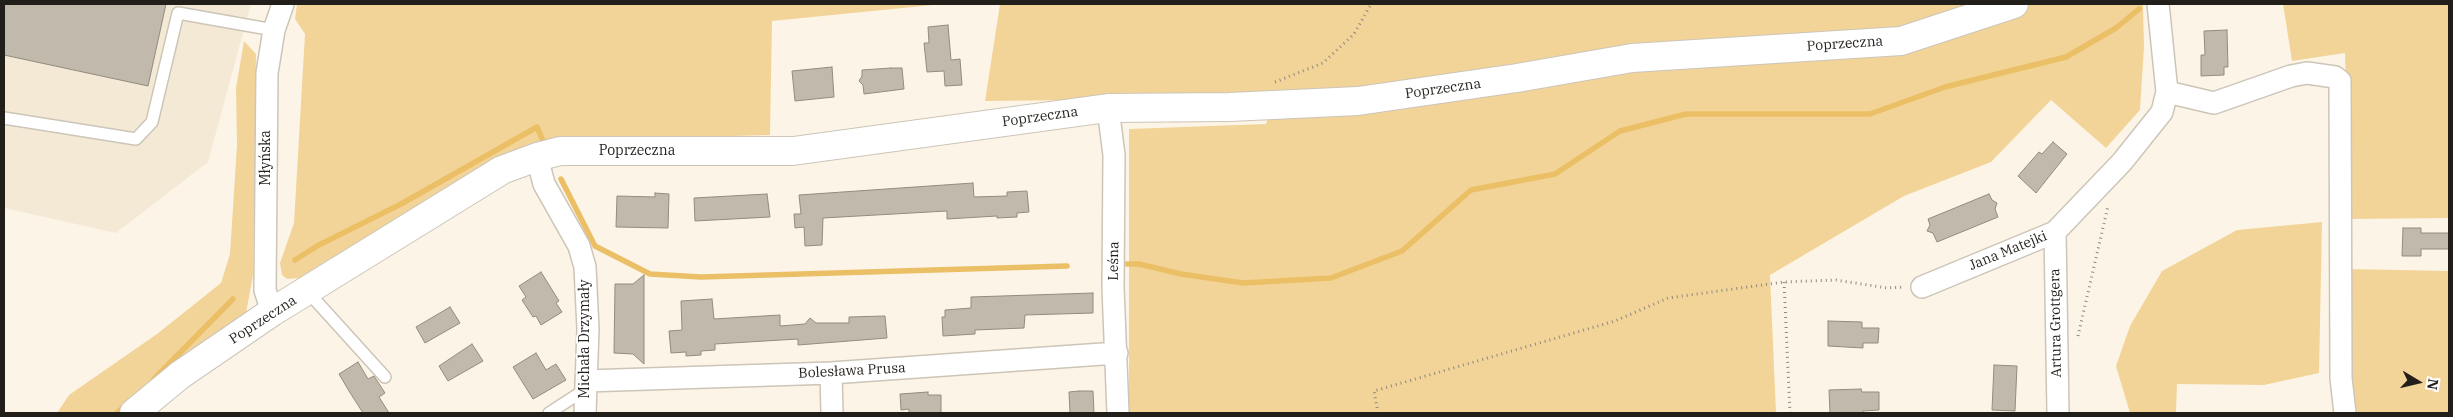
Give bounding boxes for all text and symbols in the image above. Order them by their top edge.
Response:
street label: Poprzeczna [1806,33,1884,55]
street label: Poprzeczna [1404,75,1482,103]
street label: Poprzeczna [1001,103,1079,131]
street label: Młyńska [258,130,274,186]
street label: Poprzeczna [599,143,675,159]
street label: Jana Matejki [1966,228,2050,274]
street label: Leśna [1105,241,1123,281]
street label: Artura Grottgera [2047,268,2065,378]
street label: Michała Drzymały [577,280,593,398]
street label: Poprzeczna [226,292,300,348]
north arrow [2393,357,2443,407]
street label: Bolesława Prusa [798,360,906,382]
text: N [2423,377,2443,391]

